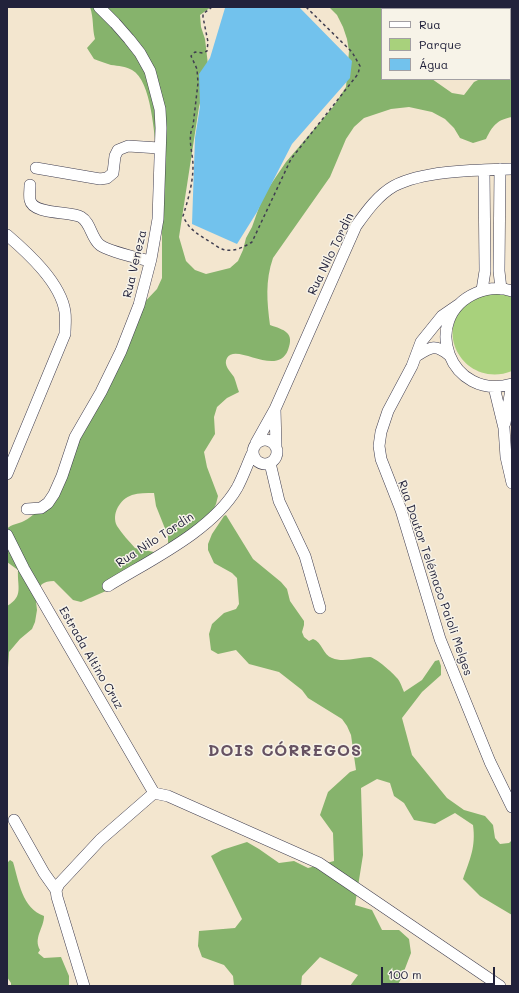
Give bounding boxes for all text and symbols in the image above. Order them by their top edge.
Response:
legend [381,8,511,80]
text: Rua [419,16,441,32]
text: Parque [419,36,462,52]
text: Água [419,56,448,72]
street label: Rua Nilo Tordin [305,210,357,298]
street label: Rua Veneza [120,229,150,299]
street label: Rua Doutor Telémaco Paioli Melges [395,478,475,678]
street label: Rua Nilo Tordin [113,510,197,570]
street label: Estrada Altino Cruz [56,604,126,712]
district label: DOIS CÓRREGOS [208,741,362,761]
scale bar [383,959,497,985]
text: 100 m [388,966,422,982]

